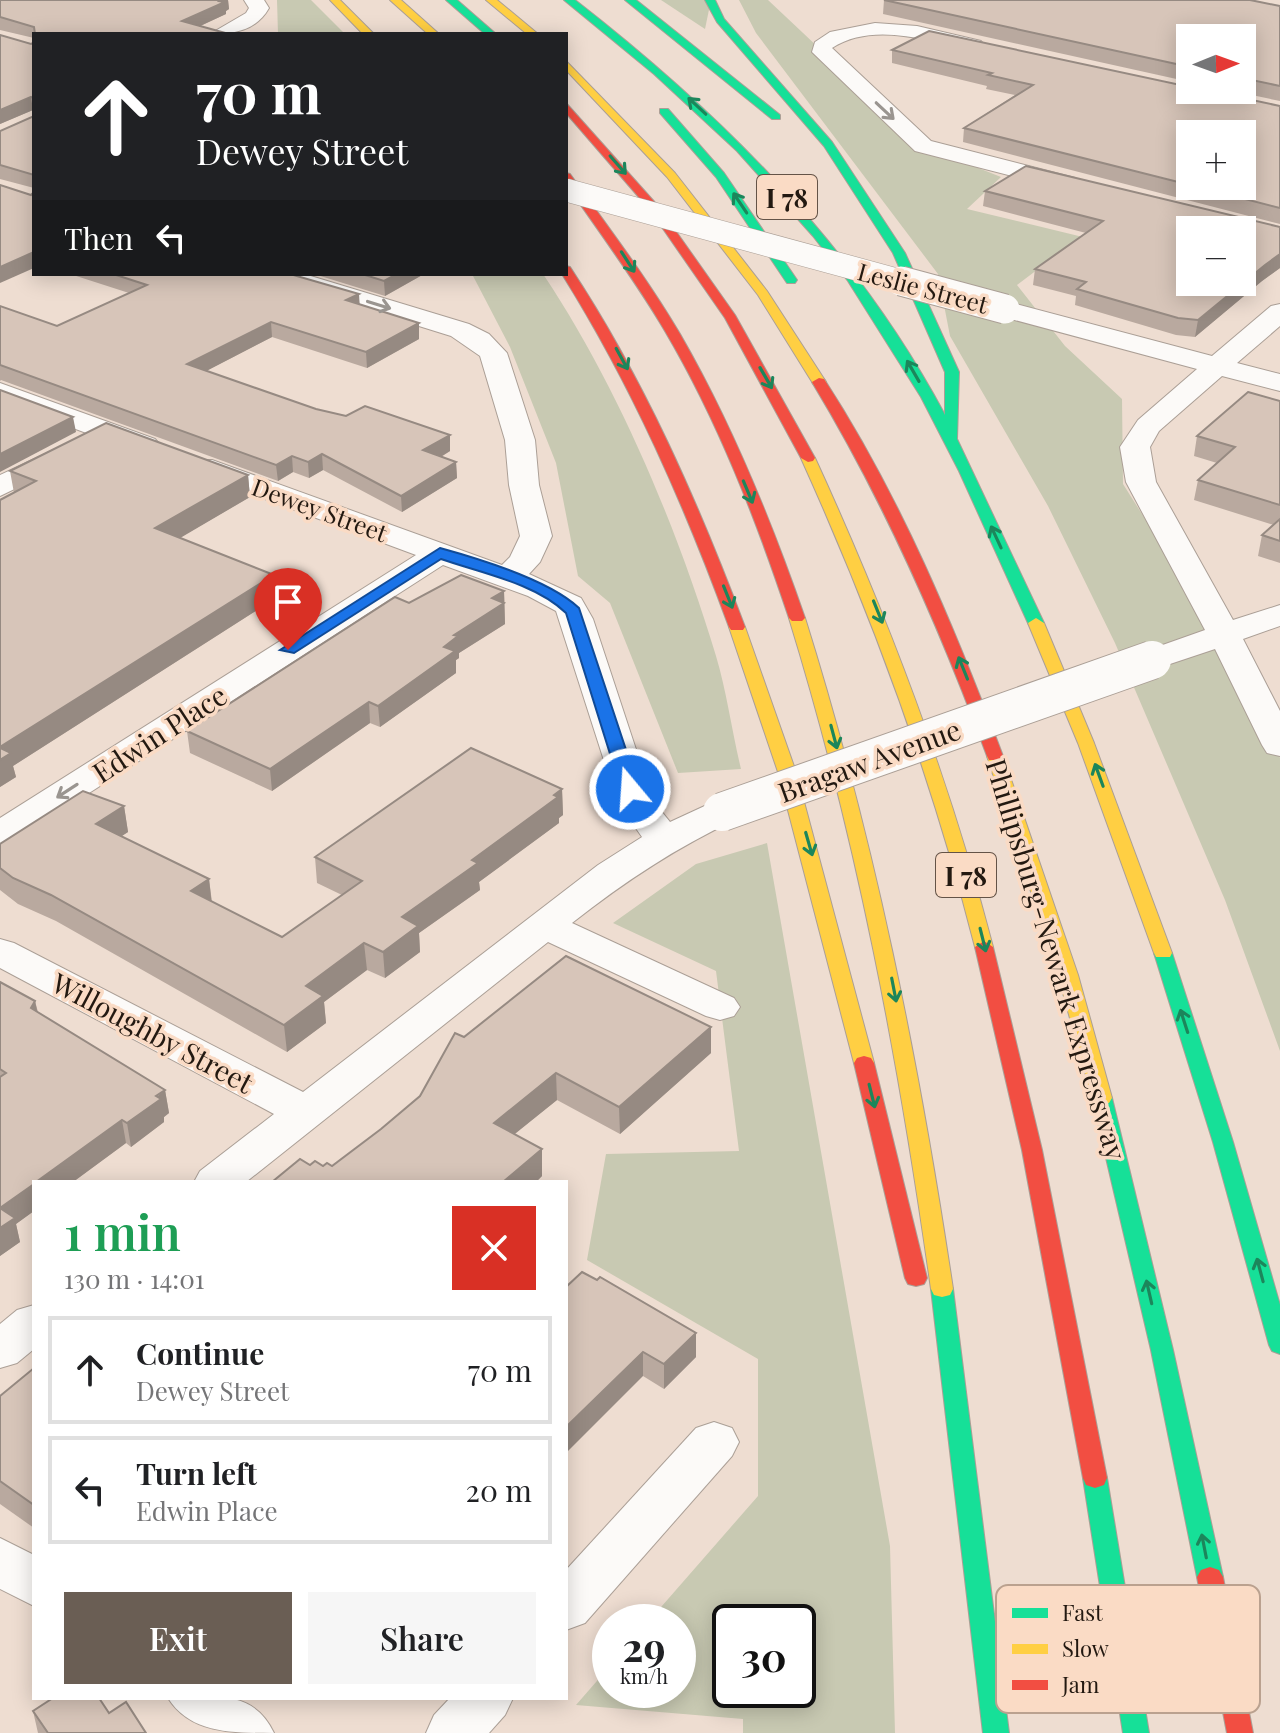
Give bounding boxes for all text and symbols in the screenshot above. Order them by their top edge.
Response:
north arrow [1176,24,1256,104]
map controls [1176,24,1256,296]
text: 70 m [196,54,321,129]
icon: ahead [64,64,168,168]
one-way arrow [687,96,707,115]
one-way arrow [874,101,894,119]
button: + [1176,120,1256,200]
text: Dewey Street [196,126,408,174]
one-way arrow [609,154,627,174]
road number: I 78 [757,175,817,219]
one-way arrow [732,192,748,215]
icon: left [149,216,193,260]
button: − [1176,216,1256,296]
text: Then [64,218,133,258]
one-way arrow [620,250,636,273]
street label: Leslie Street [854,254,992,320]
one-way arrow [365,298,391,313]
one-way arrow [615,347,630,371]
one-way arrow [905,360,921,383]
one-way arrow [758,366,774,389]
street label: Dewey Street [248,470,392,548]
one-way arrow [742,479,757,504]
one-way arrow [988,525,1003,549]
pin [254,568,322,650]
icon: arrive [266,580,310,624]
one-way arrow [722,584,736,609]
one-way arrow [872,599,886,624]
one-way arrow [954,656,969,681]
street label: Edwin Place [85,676,233,790]
street label: Bragaw Avenue [773,710,965,810]
one-way arrow [827,724,842,750]
position arrow [588,747,672,831]
street label: Phillipsburg-Newark Expressway [978,754,1136,1164]
one-way arrow [1090,763,1105,788]
one-way arrow [57,783,79,800]
one-way arrow [802,830,817,856]
road number: I 78 [936,853,996,897]
one-way arrow [976,926,991,952]
street label: Willoughby Street [45,963,261,1101]
one-way arrow [887,977,902,1002]
one-way arrow [1175,1009,1190,1034]
one-way arrow [865,1083,880,1108]
text: 1 min [64,1199,181,1263]
button: close [452,1206,536,1290]
one-way arrow [1251,1257,1266,1283]
text: 130 m · 14:01 [64,1261,204,1296]
one-way arrow [1141,1280,1156,1306]
text: Continue [136,1333,264,1373]
icon: ahead [68,1348,112,1392]
text: 70 m [468,1350,532,1390]
text: Dewey Street [136,1373,289,1408]
text: Turn left [136,1453,257,1493]
icon: left [68,1468,112,1512]
text: 20 m [466,1470,532,1510]
text: Edwin Place [136,1493,278,1528]
one-way arrow [1195,1534,1210,1560]
legend [996,1585,1260,1713]
button: Exit [64,1592,292,1684]
button: Share [308,1592,536,1684]
text: Fast [1062,1597,1104,1627]
speed limit sign: 30 [712,1604,816,1708]
text: 29 [622,1619,666,1672]
text: Slow [1062,1633,1109,1663]
text: km/h [620,1662,668,1689]
text: Jam [1061,1669,1100,1699]

